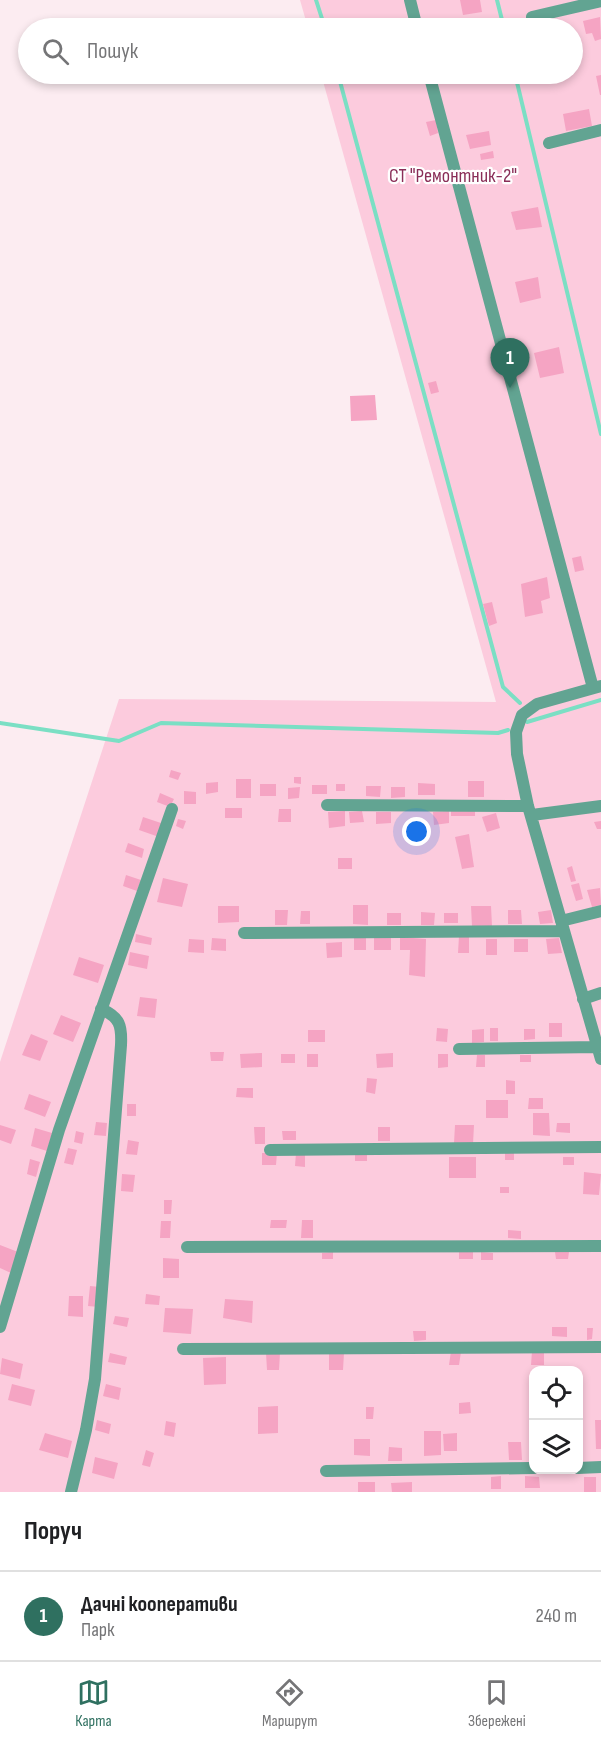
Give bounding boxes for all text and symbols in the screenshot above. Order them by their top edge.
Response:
search box [18,18,583,84]
icon: search [39,35,72,68]
text: Пошук [87,38,138,65]
park label: СТ "Ремонтник-2" [389,164,517,188]
pin: 1 [490,338,530,388]
your location [402,817,431,846]
map controls [529,1366,583,1474]
button: locate [529,1366,583,1420]
button: layers [529,1420,583,1474]
text: Поруч [24,1516,82,1547]
text: Дачні кооперативи [81,1591,238,1618]
text: 1 [40,1604,47,1628]
text: 240 m [536,1604,577,1628]
text: Парк [81,1618,115,1642]
tab: Карта [75,1676,112,1731]
tab: Маршрут [262,1676,317,1731]
tab: Збережені [468,1676,526,1731]

